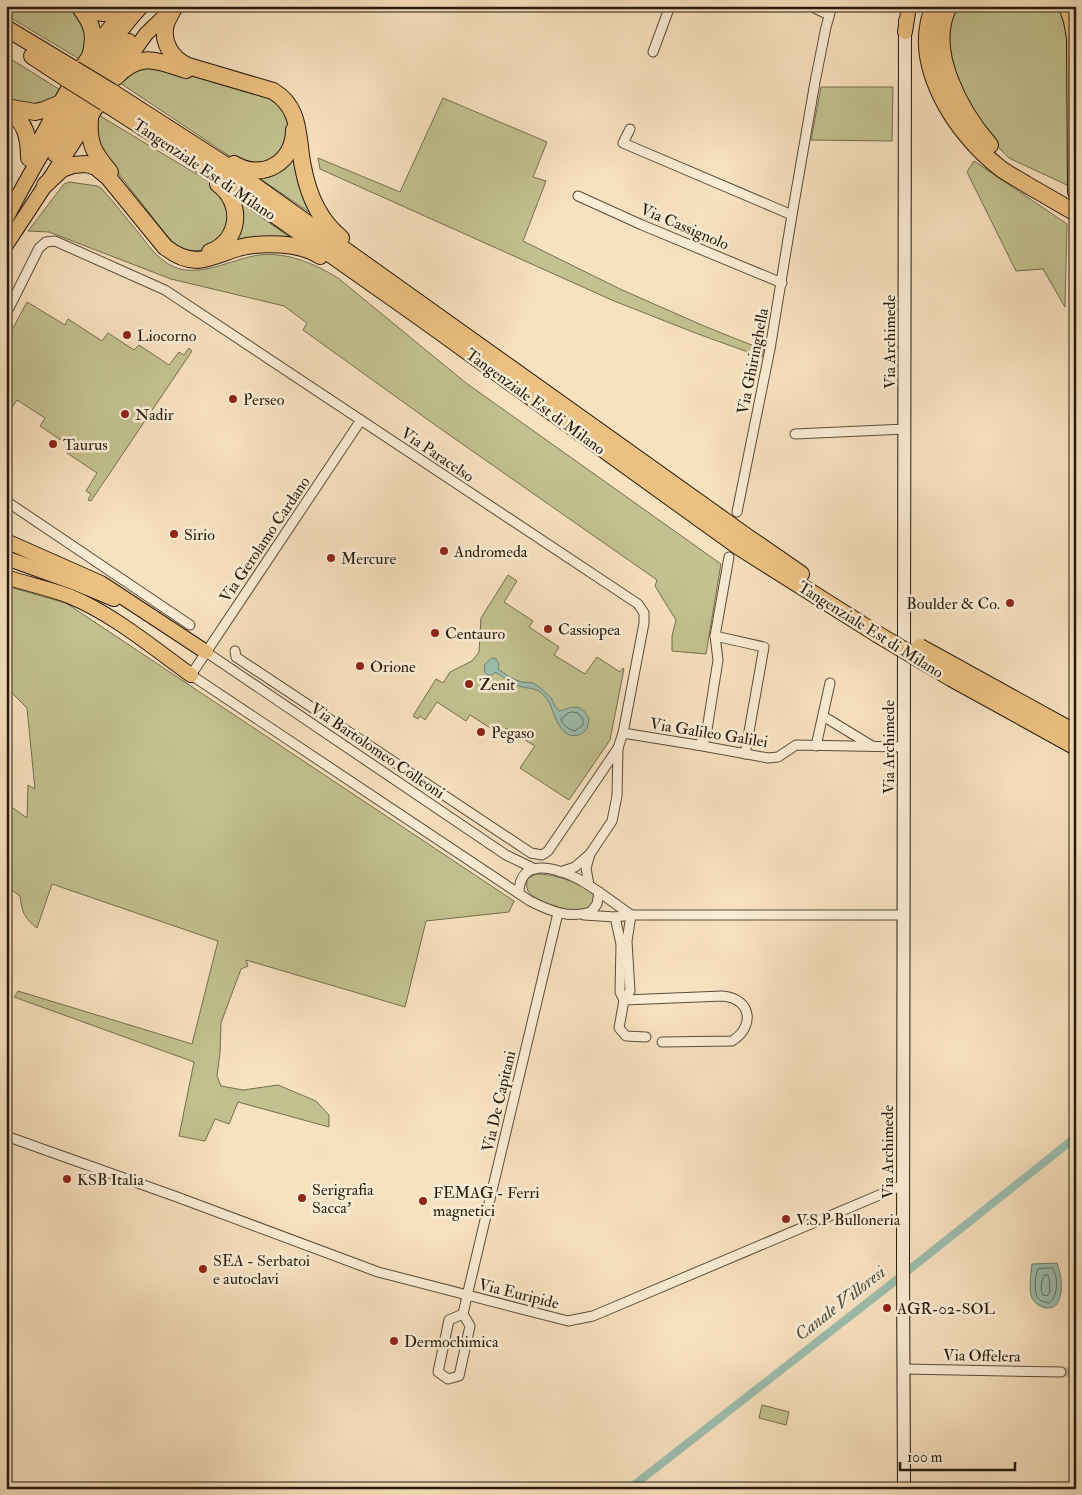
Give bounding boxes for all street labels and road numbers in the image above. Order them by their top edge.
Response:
street label: Tangenziale Est di Milano [129,115,280,225]
street label: Via Cassignolo [637,199,732,255]
street label: Via Archimede [880,295,900,389]
street label: Via Ghiringhella [733,306,773,416]
street label: Tangenziale Est di Milano [462,344,609,459]
street label: Via Paracelso [397,423,478,487]
street label: Via Gerolamo Cardano [215,473,315,606]
street label: Tangenziale Est di Milano [794,577,947,683]
street label: Via Bartolomeo Colleoni [307,699,448,803]
street label: Via Archimede [879,700,899,794]
street label: Via Galileo Galilei [649,714,769,752]
street label: Via De Capitani [478,1049,521,1154]
street label: Via Archimede [878,1105,898,1199]
street label: Via Euripide [476,1274,561,1315]
street label: Via Offelera [943,1345,1021,1367]

